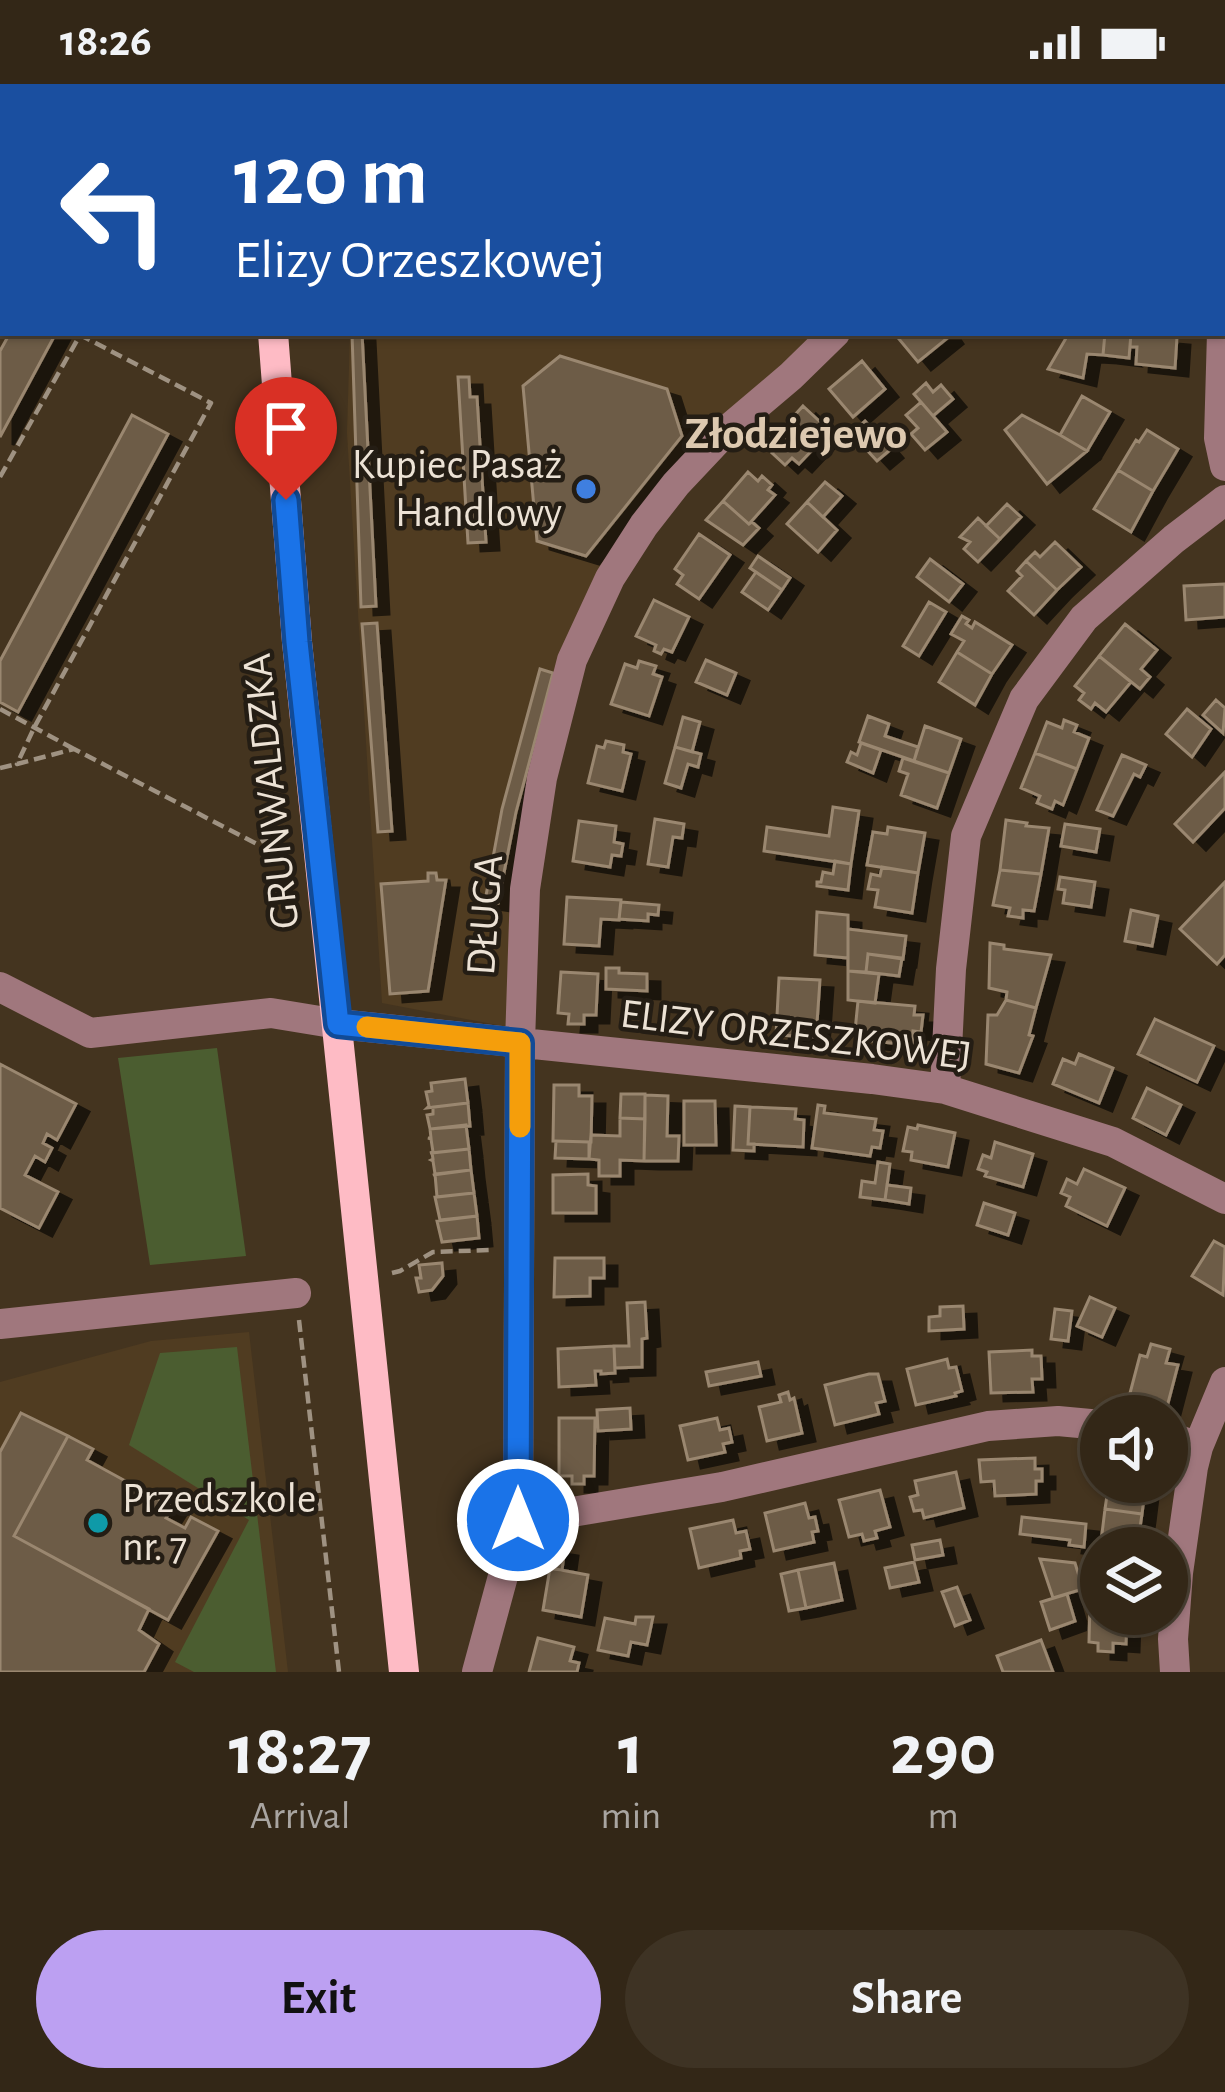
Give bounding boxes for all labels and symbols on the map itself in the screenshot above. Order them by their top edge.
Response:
pin [235,377,337,500]
district label: Złodziejewo [685,412,907,457]
place label: Kupiec Pasaż Handlowy [352,444,562,534]
marker: Kupiec Pasaż Handlowy [573,476,599,502]
street label: GRUNWALDZKA [236,651,306,931]
street label: DŁUGA [460,853,510,977]
street label: ELIZY ORZESZKOWEJ [618,993,974,1077]
position arrow [455,1457,581,1583]
place label: Przedszkole nr. 7 [122,1478,316,1568]
marker: Przedszkole nr. 7 [85,1510,111,1536]

